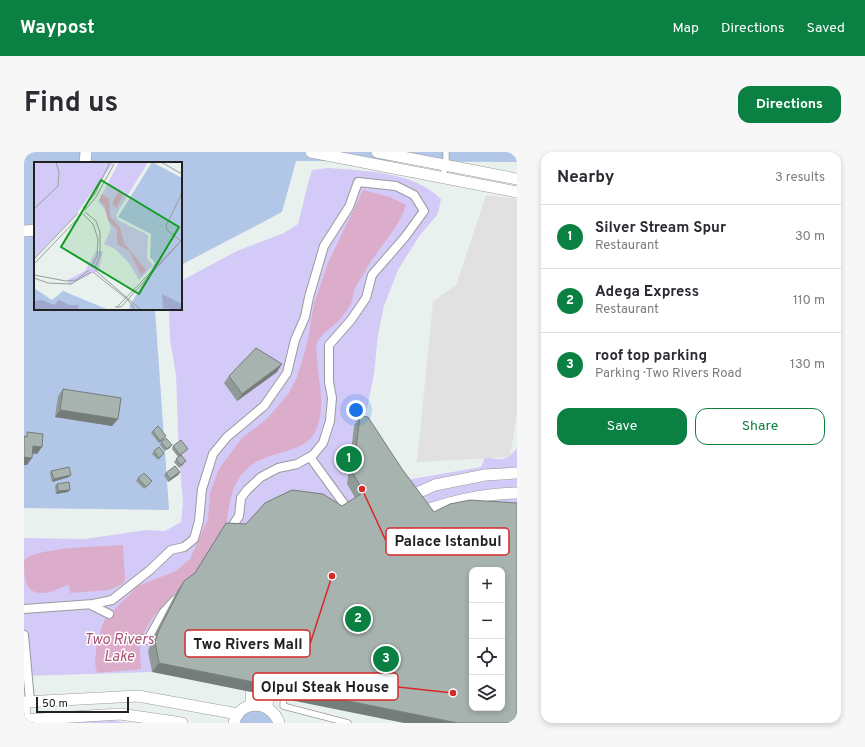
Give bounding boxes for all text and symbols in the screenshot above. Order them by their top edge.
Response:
text: Waypost [20,16,95,40]
text: Map [673,20,699,37]
text: Directions [721,20,785,37]
text: Saved [807,20,845,37]
text: Find us [24,86,118,122]
button: Directions [738,86,841,123]
inset map [34,162,182,310]
text: Nearby [557,167,614,189]
text: 3 results [775,170,825,186]
text: Silver Stream Spur [595,219,726,238]
text: 1 [567,229,573,245]
text: 30 m [795,229,825,245]
text: Restaurant [595,238,659,254]
text: Adega Express [595,283,699,302]
text: 2 [566,293,574,309]
text: 110 m [793,293,825,309]
text: Restaurant [595,302,659,318]
text: roof top parking [595,347,707,366]
text: 3 [566,357,574,373]
text: 130 m [790,357,825,373]
text: Parking · Two Rivers Road [595,366,742,382]
your location [346,400,366,420]
button: Save [557,408,687,445]
button: Share [695,408,825,445]
pin: 1 [336,444,362,474]
callout: Palace Istanbul [386,528,509,555]
text: Palace Istanbul [394,533,502,552]
map controls [469,567,505,711]
button: + [469,567,505,603]
button: − [469,603,505,639]
pin: 2 [345,604,371,634]
callout: Two Rivers Mall [185,630,310,657]
water label: Two Rivers Lake [84,631,154,667]
text: Two Rivers Mall [193,636,303,655]
button: locate [469,639,505,675]
pin: 3 [373,644,399,674]
callout: Olpul Steak House [253,673,398,700]
button: layers [469,675,505,711]
text: Olpul Steak House [261,679,389,698]
scale bar [36,695,129,714]
text: 50 m [42,697,68,711]

